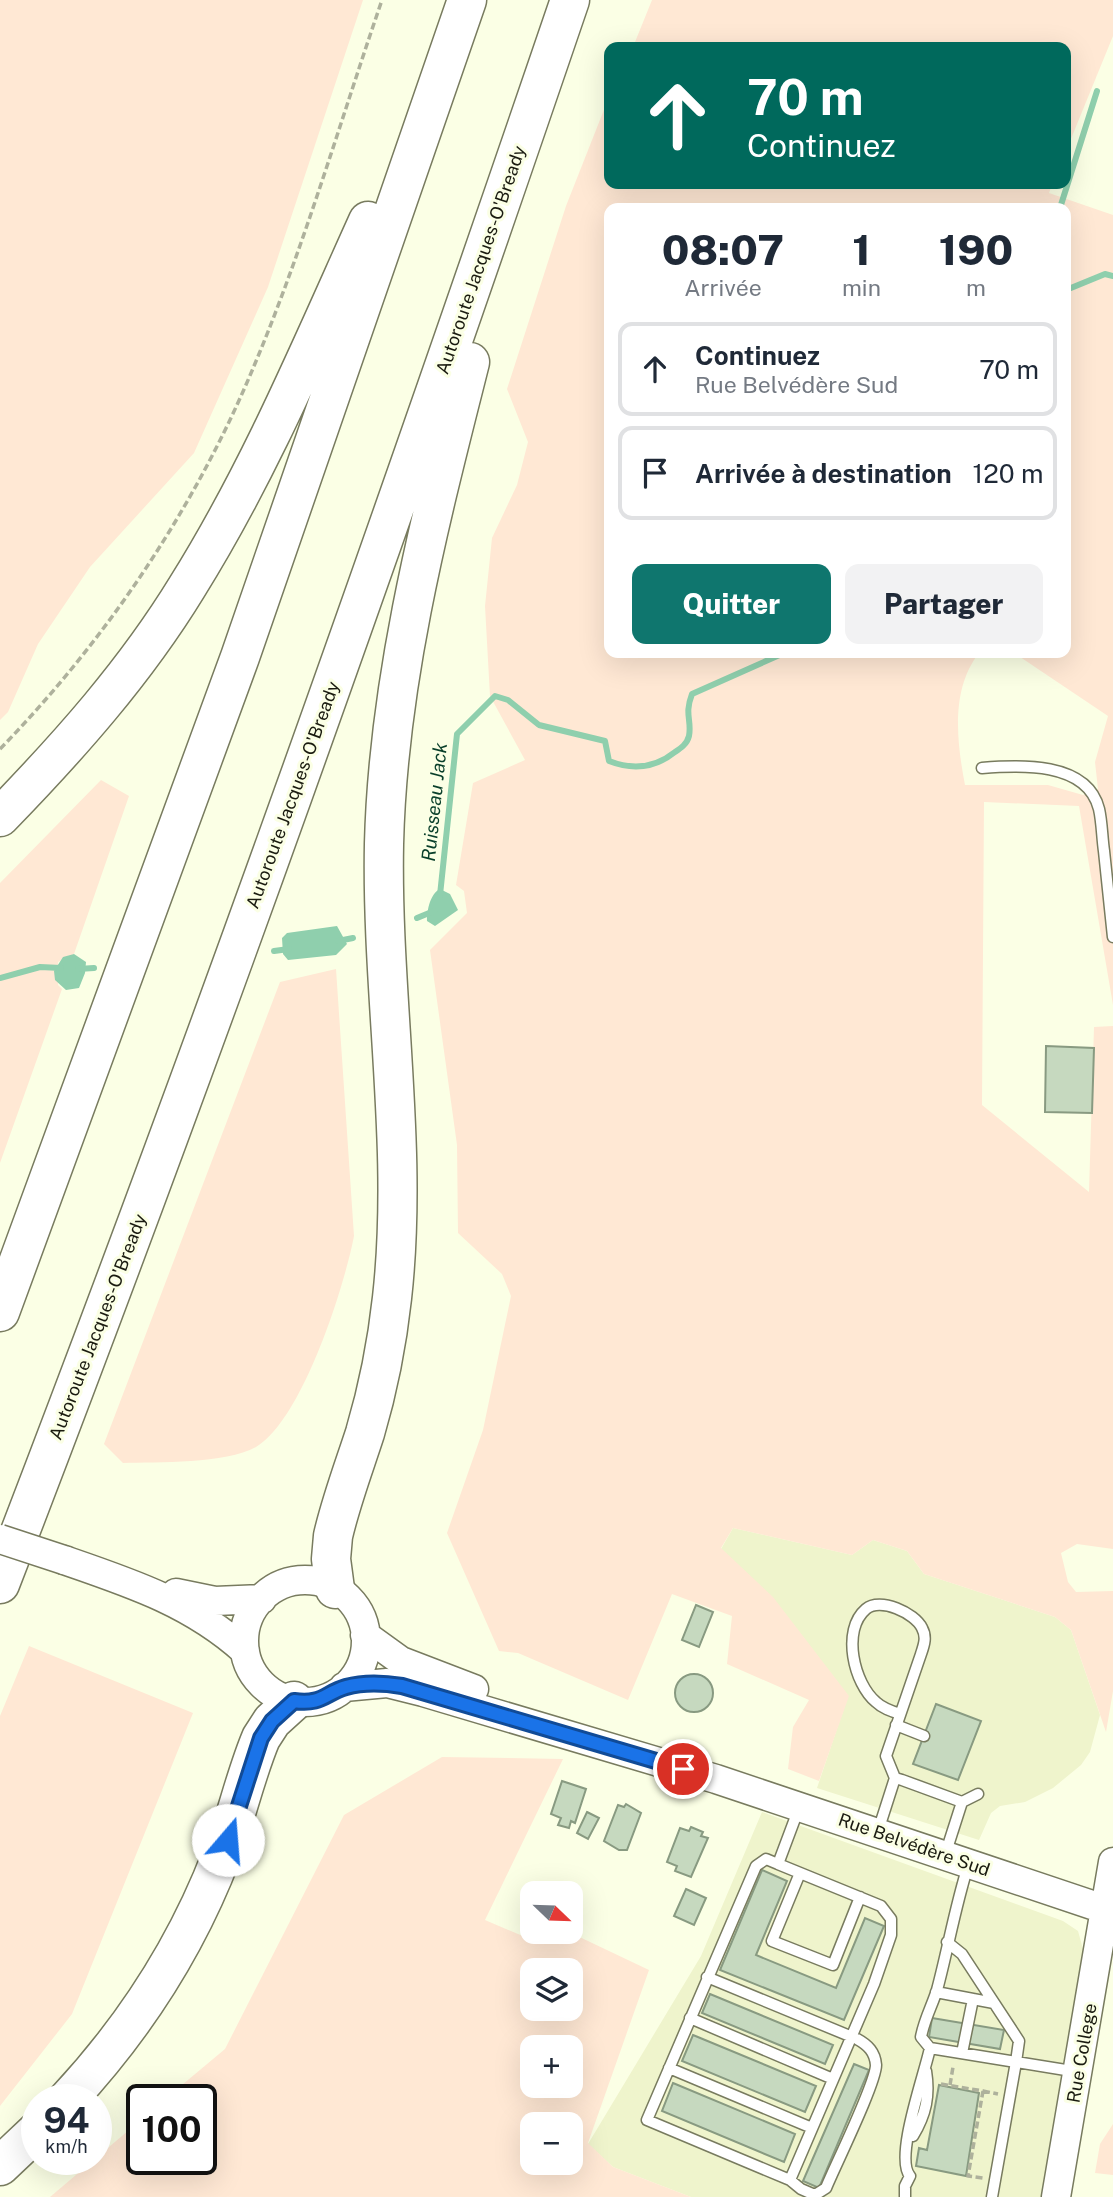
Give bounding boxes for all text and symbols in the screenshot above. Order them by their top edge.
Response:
text: 70 m [747,68,864,126]
icon: ahead [632,70,723,161]
text: Continuez [747,127,896,164]
street label: Autoroute Jacques-O'Bready [431,142,530,377]
text: 08:07 [662,225,784,274]
text: 1 [852,225,871,274]
text: 190 [939,225,1013,274]
text: Arrivée [684,274,762,301]
text: min [842,274,881,301]
text: m [966,274,986,301]
text: Continuez [695,340,820,371]
icon: ahead [636,350,674,388]
text: 70 m [979,354,1039,385]
text: Rue Belvédère Sud [695,371,898,398]
icon: arrive [636,454,674,492]
text: Arrivée à destination [695,458,952,489]
text: 120 m [973,458,1043,489]
button: Quitter [632,564,831,644]
button: Partager [845,564,1043,644]
street label: Autoroute Jacques-O'Bready [242,678,344,911]
water label: Ruisseau Jack [417,741,451,862]
street label: Autoroute Jacques-O'Bready [45,1211,151,1443]
pin [653,1739,713,1799]
icon: arrive [664,1750,702,1788]
position arrow [191,1803,265,1877]
street label: Rue Belvédère Sud [836,1809,993,1880]
north arrow [520,1881,583,1944]
map controls [520,1881,583,2175]
button: layers [520,1958,583,2021]
street label: Rue College [1062,2001,1101,2104]
button: + [520,2035,583,2098]
speed limit sign: 100 [126,2084,217,2175]
text: 94 [44,2100,89,2141]
button: − [520,2112,583,2175]
text: km/h [45,2136,88,2157]

